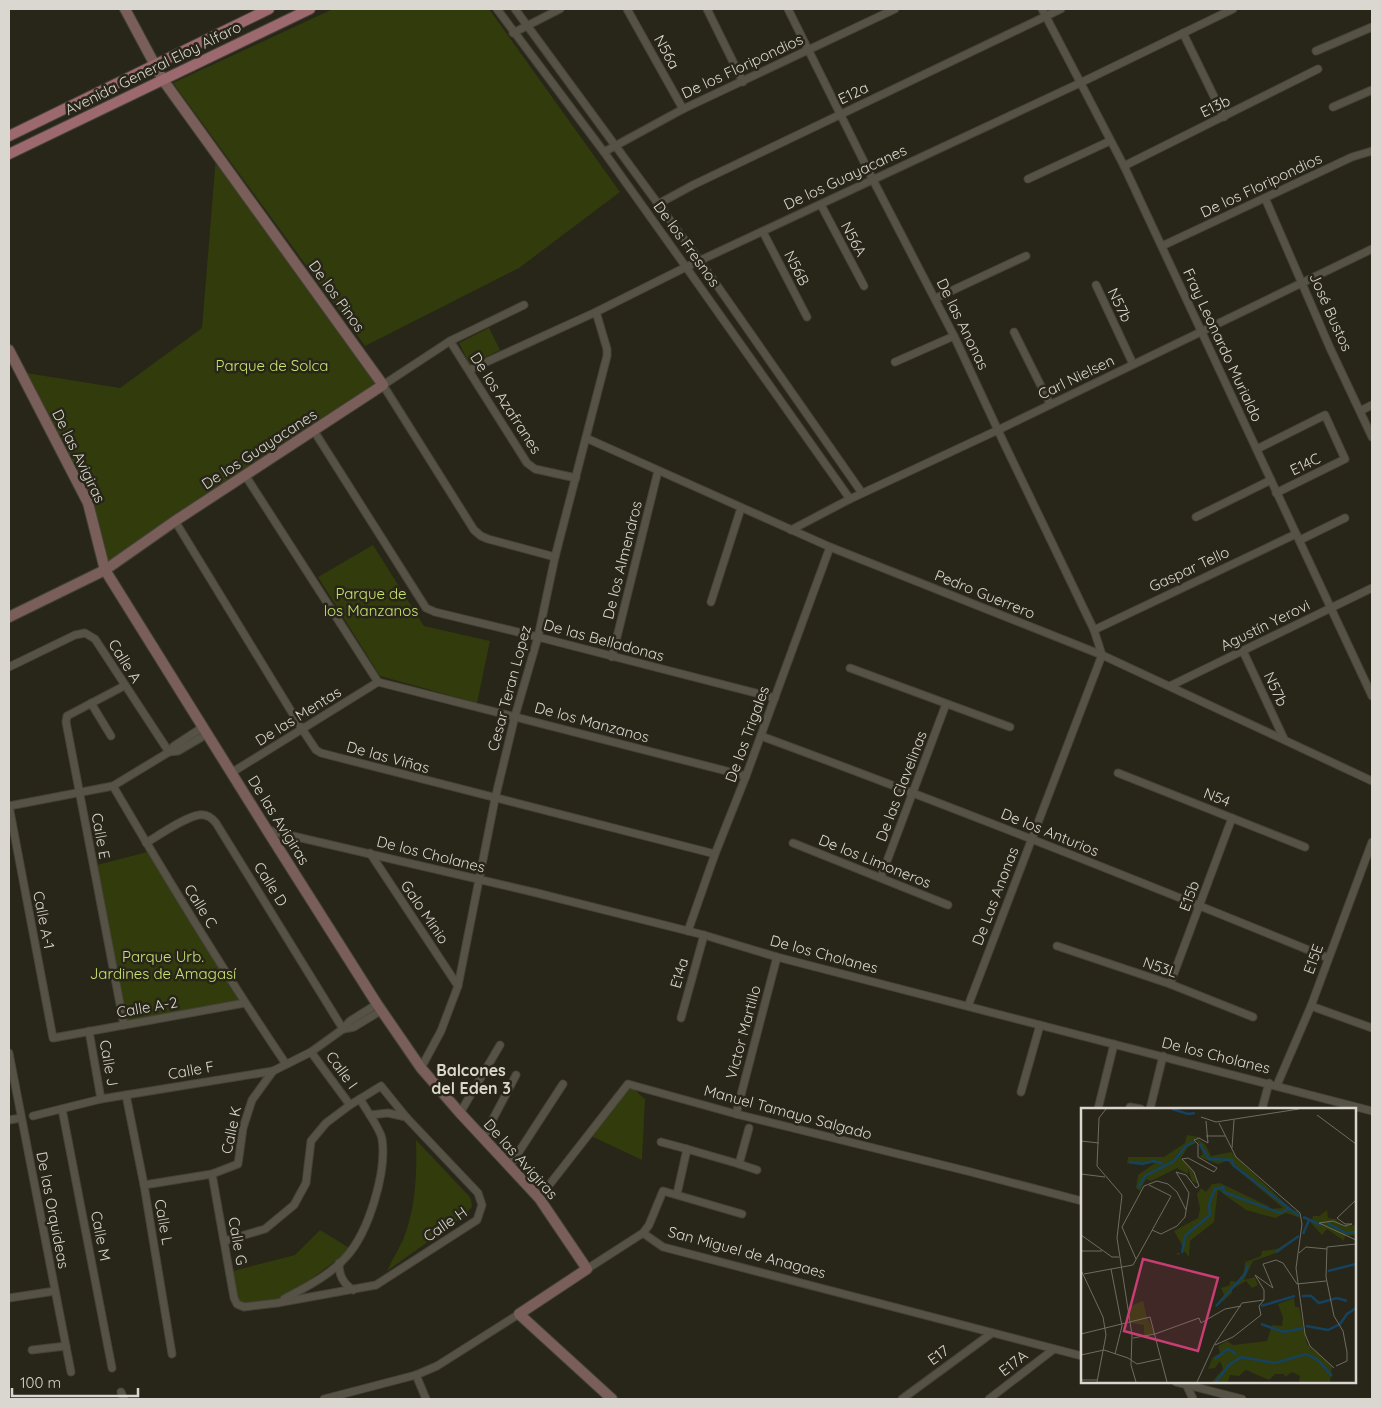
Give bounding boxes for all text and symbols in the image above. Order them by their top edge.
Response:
street label: Avenida General Eloy Alfaro [62,17,244,119]
street label: De los Floripondios [678,29,806,103]
street label: N56a [650,32,684,72]
street label: E12a [835,78,871,108]
street label: E13b [1197,91,1233,121]
street label: De los Guayacanes [780,140,910,214]
street label: De los Floripondios [1197,148,1325,222]
street label: De los Fresnos [650,198,724,290]
street label: N56A [837,218,871,260]
street label: N56B [780,247,814,289]
street label: De los Pinos [305,256,369,336]
street label: Fray Leonardo Murialdo [1179,265,1267,425]
street label: José Bustos [1305,270,1357,354]
street label: De las Anonas [933,275,993,373]
street label: N57b [1104,285,1136,325]
street label: De los Azafranes [466,349,546,457]
street label: Carl Nielsen [1035,350,1117,404]
park label: Parque de Solca [216,356,328,375]
street label: De los Guayacanes [198,405,320,493]
street label: De las Avigiras [48,406,110,506]
street label: E14C [1287,448,1324,479]
street label: De los Almendros [598,499,646,621]
street label: Gaspar Tello [1146,542,1232,596]
street label: Pedro Guerrero [932,565,1038,623]
park label: Parque de los Manzanos [324,584,418,620]
street label: Agustín Yerovi [1217,595,1313,655]
street label: De las Belladonas [542,615,666,665]
street label: Cesar Teran Lopez [483,623,535,753]
street label: Calle A [104,636,146,687]
street label: N57b [1260,669,1292,709]
street label: De las Mentas [251,682,345,750]
street label: De los Trigales [721,683,773,785]
street label: De los Manzanos [532,698,652,746]
street label: De las Clavelinas [871,728,931,844]
street label: De las Viñas [344,737,432,777]
street label: De las Avigiras [244,772,314,868]
street label: N54 [1201,783,1233,811]
street label: De los Anturios [998,804,1102,860]
street label: Calle E [88,811,114,861]
street label: De los Limoneros [816,830,934,892]
street label: De los Cholanes [375,831,487,877]
street label: De Las Anonas [968,844,1022,948]
street label: Calle D [250,858,292,910]
street label: Galo Minio [397,877,453,947]
street label: E15b [1175,878,1203,914]
street label: Calle C [180,881,222,932]
street label: Calle A-1 [29,889,59,951]
street label: De los Cholanes [768,930,880,978]
street label: E15E [1299,941,1327,977]
park label: Parque Urb. Jardines de Amagasí [90,947,237,983]
street label: N53L [1140,952,1180,982]
street label: E14a [666,956,692,990]
street label: Victor Martillo [721,983,765,1081]
street label: Calle A-2 [115,992,179,1022]
street label: De los Cholanes [1160,1032,1272,1078]
street label: Calle J [96,1038,122,1088]
street label: Calle I [322,1047,362,1093]
street label: Calle F [166,1057,216,1083]
district label: Balcones del Eden 3 [431,1060,511,1098]
street label: Manuel Tamayo Salgado [702,1080,874,1144]
street label: Calle K [217,1104,245,1156]
inset map [1081,1108,1356,1383]
street label: De las Avigiras [480,1115,562,1203]
street label: De las Orquideas [32,1150,74,1270]
street label: Calle L [151,1198,177,1246]
street label: Calle H [419,1202,471,1246]
street label: Calle M [87,1209,115,1263]
street label: Calle G [224,1215,252,1267]
street label: San Miguel de Anagaes [666,1222,828,1282]
street label: E17 [924,1341,953,1369]
street label: E17A [995,1346,1031,1380]
scale bar [12,1366,139,1398]
text: 100 m [20,1373,61,1392]

